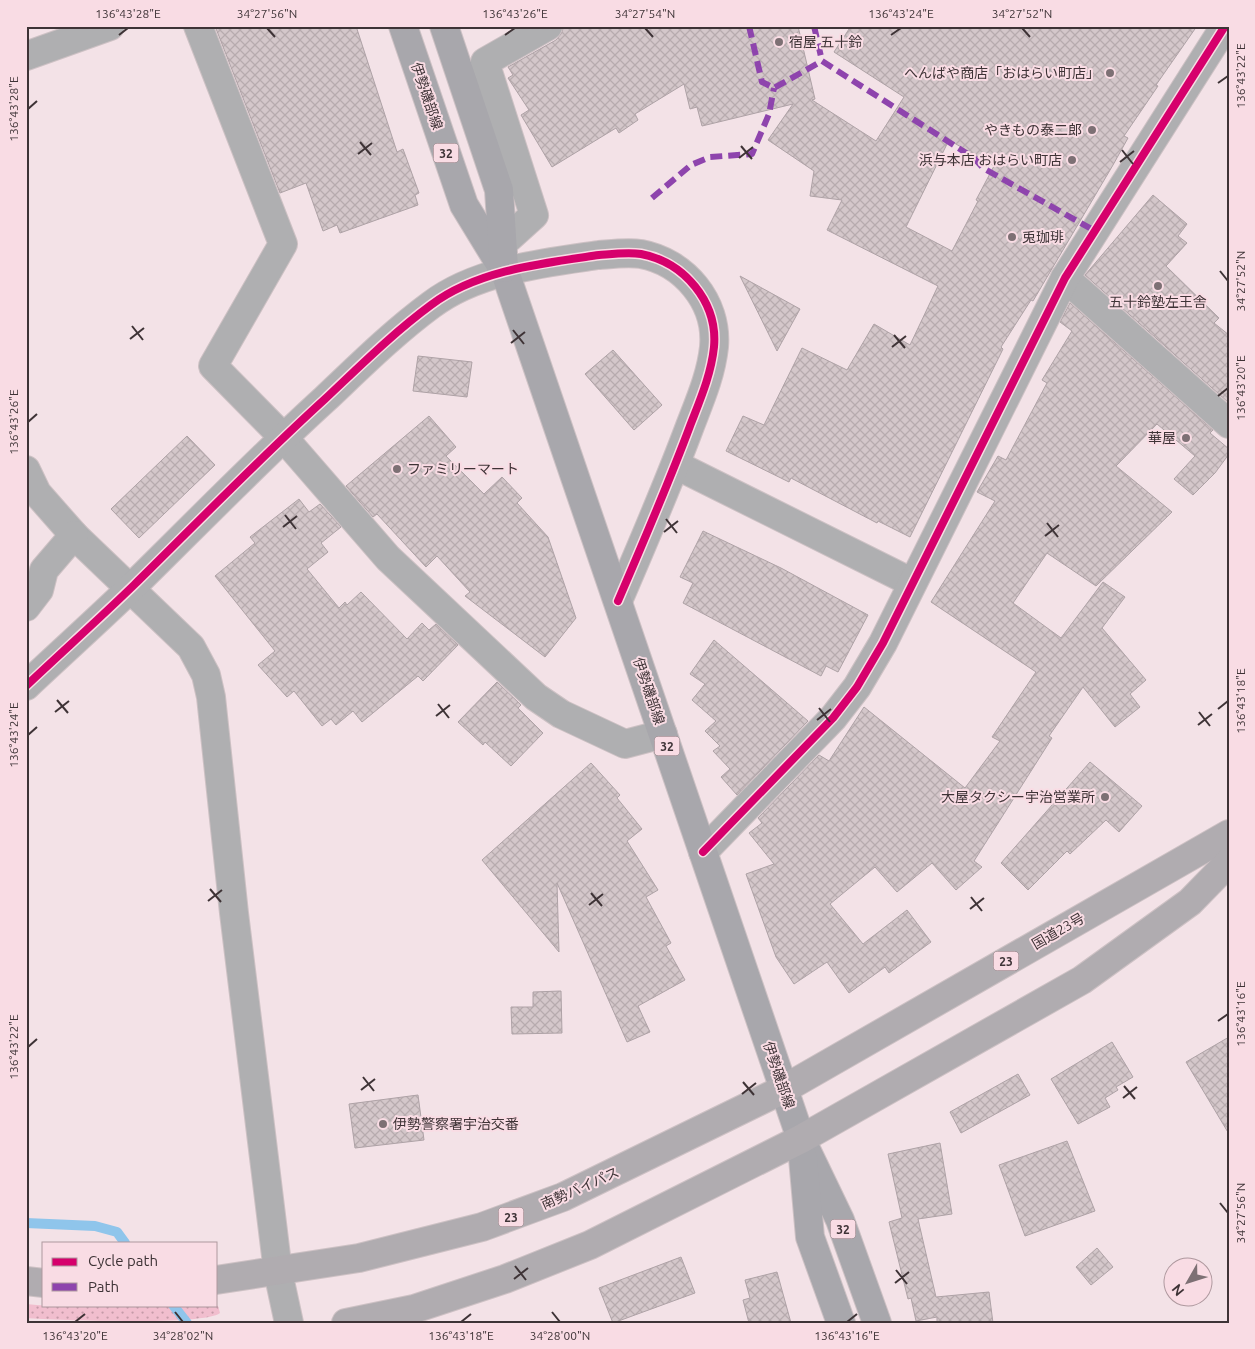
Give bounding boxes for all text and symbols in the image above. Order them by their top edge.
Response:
text: 136°43'28"E [95,7,161,20]
text: 34°27'56"N [237,7,297,20]
text: 136°43'26"E [482,7,548,20]
text: 34°27'54"N [615,7,675,20]
text: 136°43'24"E [868,7,934,20]
text: 34°27'52"N [992,7,1052,20]
place label: 宿屋 五十鈴 [789,34,862,50]
marker: 宿屋 五十鈴 [773,36,785,48]
text: 136°43'22"E [1234,43,1247,109]
street label: 伊勢磯部線 [408,60,446,132]
place label: へんばや商店「おはらい町店」 [904,65,1100,81]
marker: へんばや商店「おはらい町店」 [1104,67,1116,79]
text: 136°43'28"E [7,76,20,142]
place label: やきもの泰二郎 [984,122,1082,138]
marker: やきもの泰二郎 [1086,124,1098,136]
road number: 32 [434,144,458,162]
place label: 浜与本店 おはらい町店 [919,152,1062,168]
marker: 浜与本店 おはらい町店 [1066,154,1078,166]
place label: 兎珈琲 [1022,229,1064,245]
marker: 兎珈琲 [1006,231,1018,243]
text: 34°27'52"N [1234,251,1247,311]
marker: 五十鈴塾左王舎 [1152,280,1164,292]
place label: 五十鈴塾左王舎 [1109,294,1207,310]
text: 136°43'20"E [1234,355,1247,421]
text: 136°43'26"E [7,389,20,455]
place label: 華屋 [1148,430,1176,446]
marker: 華屋 [1180,432,1192,444]
place label: ファミリーマート [407,461,519,477]
marker: ファミリーマート [391,463,403,475]
street label: 伊勢磯部線 [630,655,668,727]
text: 136°43'18"E [1234,668,1247,734]
text: 136°43'24"E [7,702,20,768]
road number: 32 [654,736,680,756]
place label: 大屋タクシー宇治営業所 [941,789,1095,805]
marker: 大屋タクシー宇治営業所 [1099,791,1111,803]
street label: 国道23号 [1029,910,1087,952]
road number: 23 [994,951,1018,970]
text: 136°43'16"E [1234,981,1247,1047]
text: 136°43'22"E [7,1014,20,1080]
street label: 伊勢磯部線 [760,1039,798,1111]
place label: 伊勢警察署宇治交番 [393,1116,519,1132]
marker: 伊勢警察署宇治交番 [377,1118,389,1130]
street label: 南勢バイパス [538,1164,622,1212]
text: 34°27'56"N [1234,1183,1247,1243]
road number: 23 [498,1208,524,1226]
road number: 32 [830,1220,856,1238]
legend [42,1242,218,1306]
text: Cycle path [88,1252,158,1269]
north arrow [1162,1256,1212,1306]
text: Path [88,1278,119,1295]
text: N [1168,1281,1187,1299]
text: 136°43'20"E [42,1329,108,1342]
text: 34°28'02"N [153,1329,213,1342]
text: 136°43'18"E [428,1329,494,1342]
text: 34°28'00"N [530,1329,590,1342]
text: 136°43'16"E [814,1329,880,1342]

